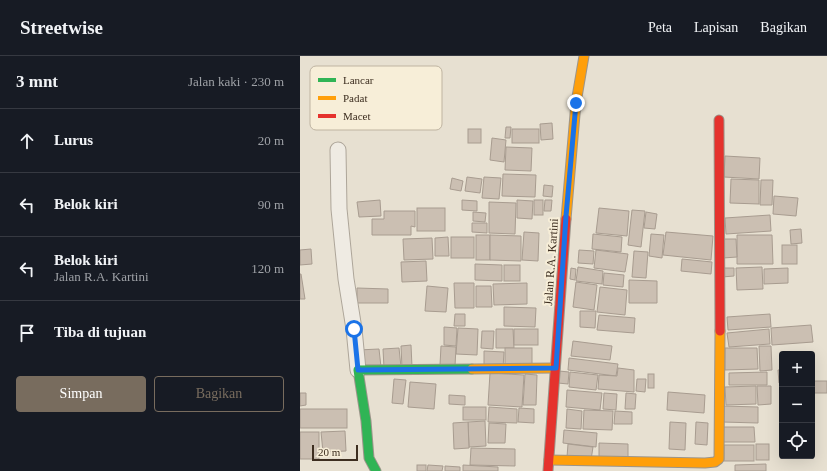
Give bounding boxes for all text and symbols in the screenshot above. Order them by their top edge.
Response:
text: Streetwise [20,17,103,38]
text: Peta [648,20,672,35]
text: Lapisan [694,20,738,35]
text: Bagikan [760,20,807,35]
legend [310,66,442,130]
text: 3 mnt [16,72,58,91]
text: Jalan kaki · 230 m [188,74,284,89]
text: Lancar [343,74,374,86]
text: Padat [343,92,367,104]
route end [567,94,585,112]
text: Macet [343,110,370,122]
icon: ahead [16,130,38,152]
text: Lurus [54,132,93,148]
text: 20 m [258,133,284,148]
icon: left [16,194,38,216]
text: Belok kiri [54,196,118,212]
text: 90 m [258,197,284,212]
street label: Jalan R.A. Kartini [541,217,561,306]
text: Belok kiri [54,252,118,268]
icon: left [16,258,38,280]
text: 120 m [251,261,284,276]
text: Jalan R.A. Kartini [54,269,149,284]
route start [345,320,363,338]
icon: arrive [16,322,38,344]
text: Tiba di tujuan [54,324,146,340]
map controls [779,351,815,459]
button: + [779,351,815,387]
button: Simpan [16,376,146,412]
button: Bagikan [154,376,284,412]
button: − [779,387,815,423]
button: locate [779,423,815,459]
scale bar [312,443,358,462]
text: 20 m [318,446,340,458]

